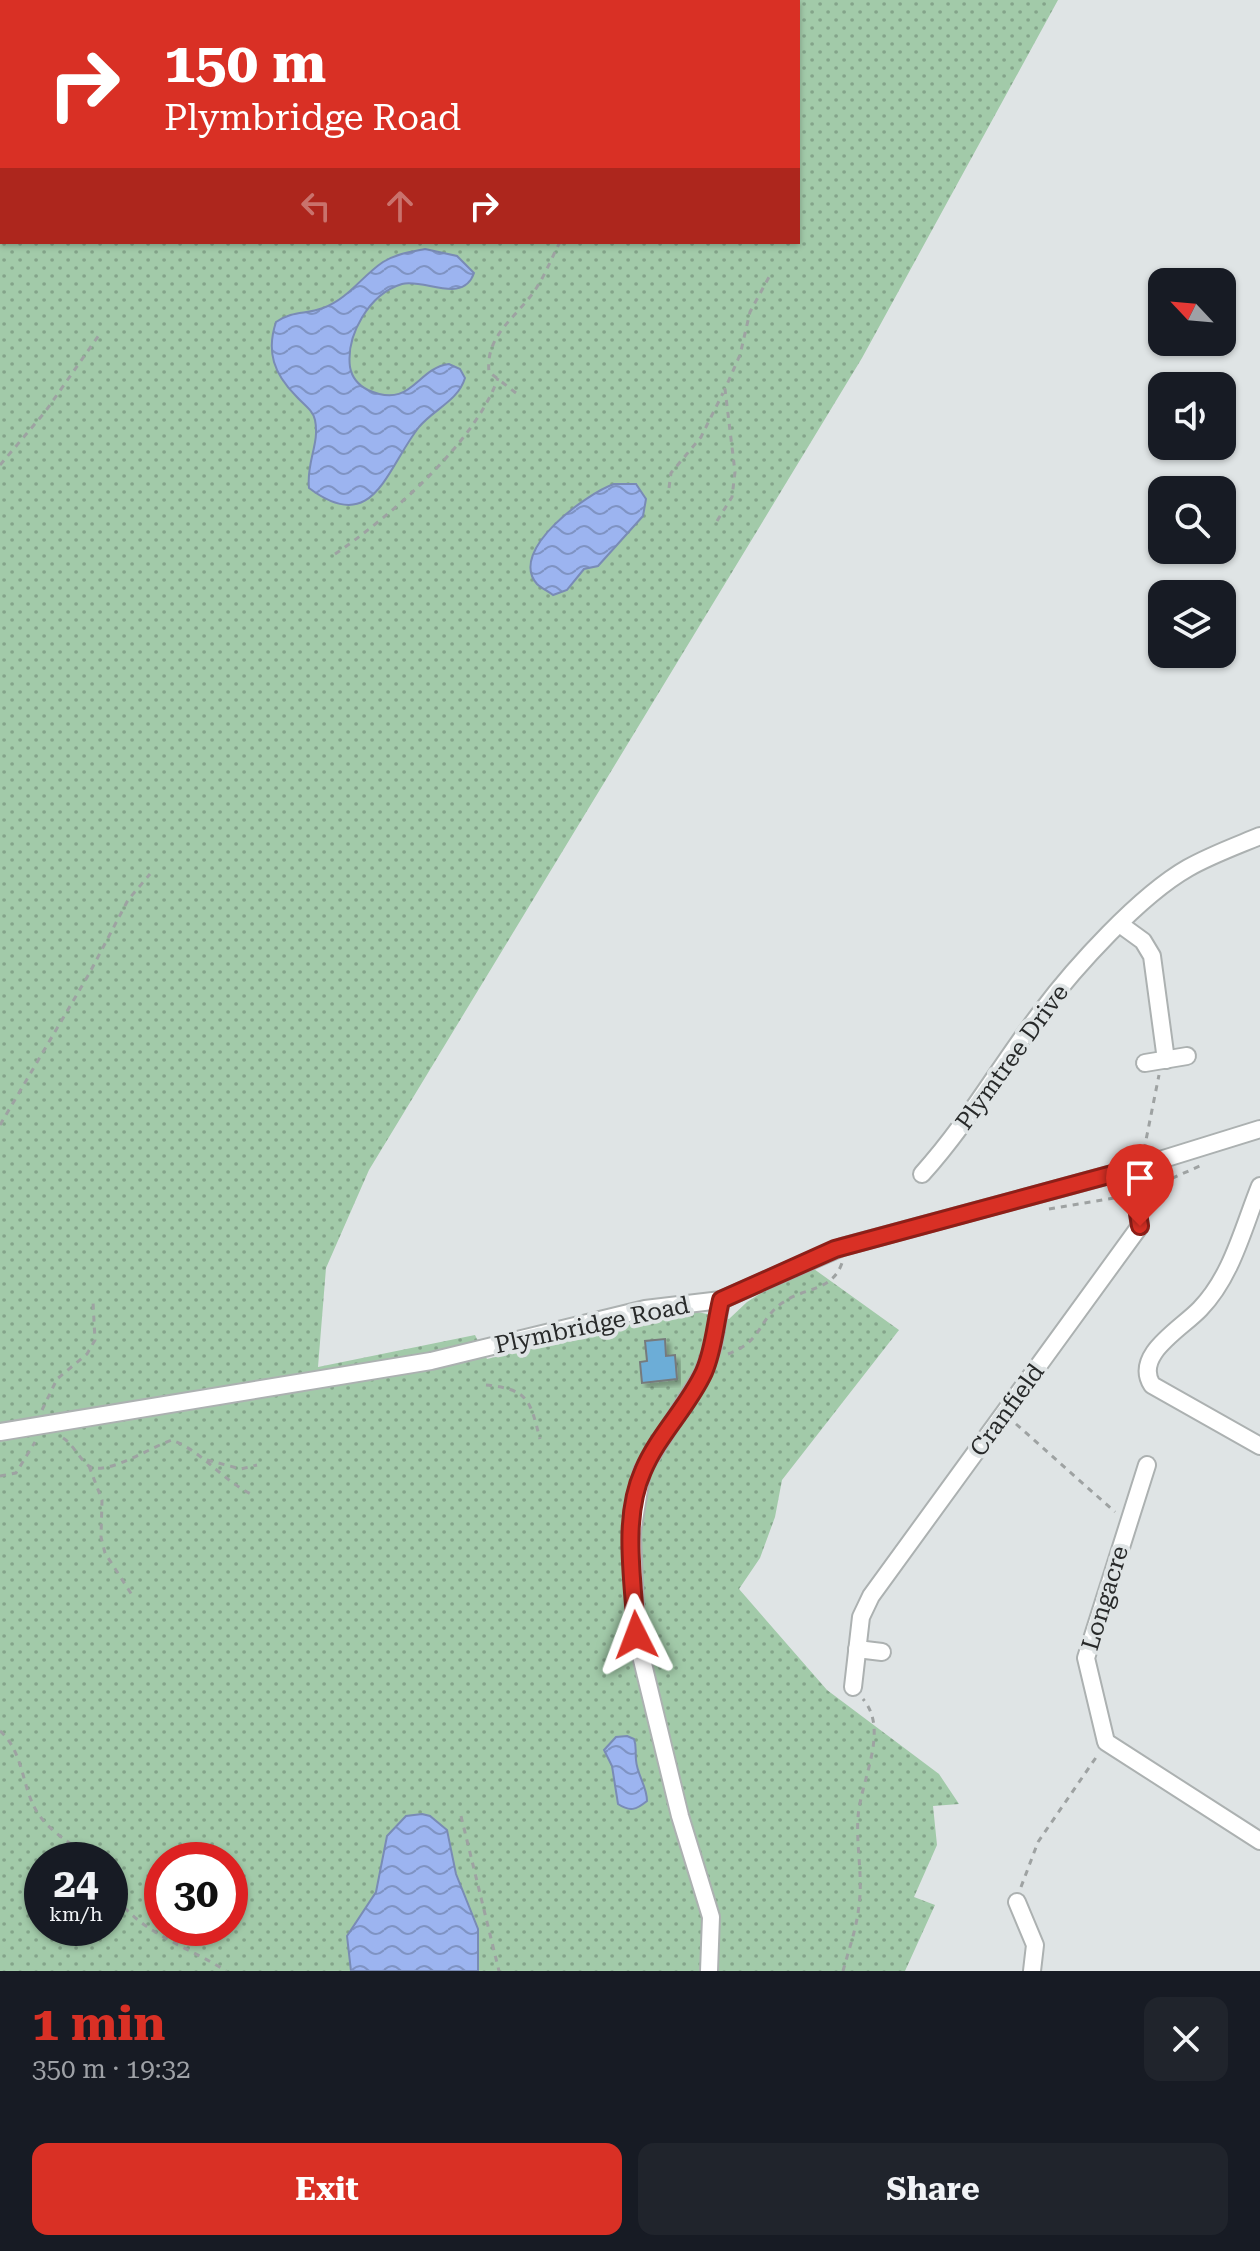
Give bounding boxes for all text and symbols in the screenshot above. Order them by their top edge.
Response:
text: 150 m [164,30,326,96]
icon: right [32,32,136,136]
text: Plymbridge Road [164,97,461,139]
icon: left [294,184,338,228]
icon: ahead [378,184,422,228]
icon: right [462,184,506,228]
north arrow [1148,268,1236,356]
map controls [1148,268,1236,668]
button: sound [1148,372,1236,460]
button: search [1148,476,1236,564]
button: layers [1148,580,1236,668]
street label: Plymtree Drive [950,979,1074,1135]
pin [1106,1144,1174,1226]
icon: arrive [1118,1156,1162,1200]
street label: Plymbridge Road [492,1291,692,1359]
street label: Cranfield [964,1358,1050,1462]
street label: Longacre [1076,1543,1134,1653]
position arrow [594,1593,678,1677]
speed limit sign: 30 [144,1842,248,1946]
text: 24 [54,1860,98,1907]
text: km/h [49,1902,103,1926]
text: 1 min [32,1996,165,2052]
button: close [1144,1997,1228,2081]
text: 350 m · 19:32 [32,2054,191,2084]
button: Exit [32,2143,622,2235]
button: Share [638,2143,1228,2235]

